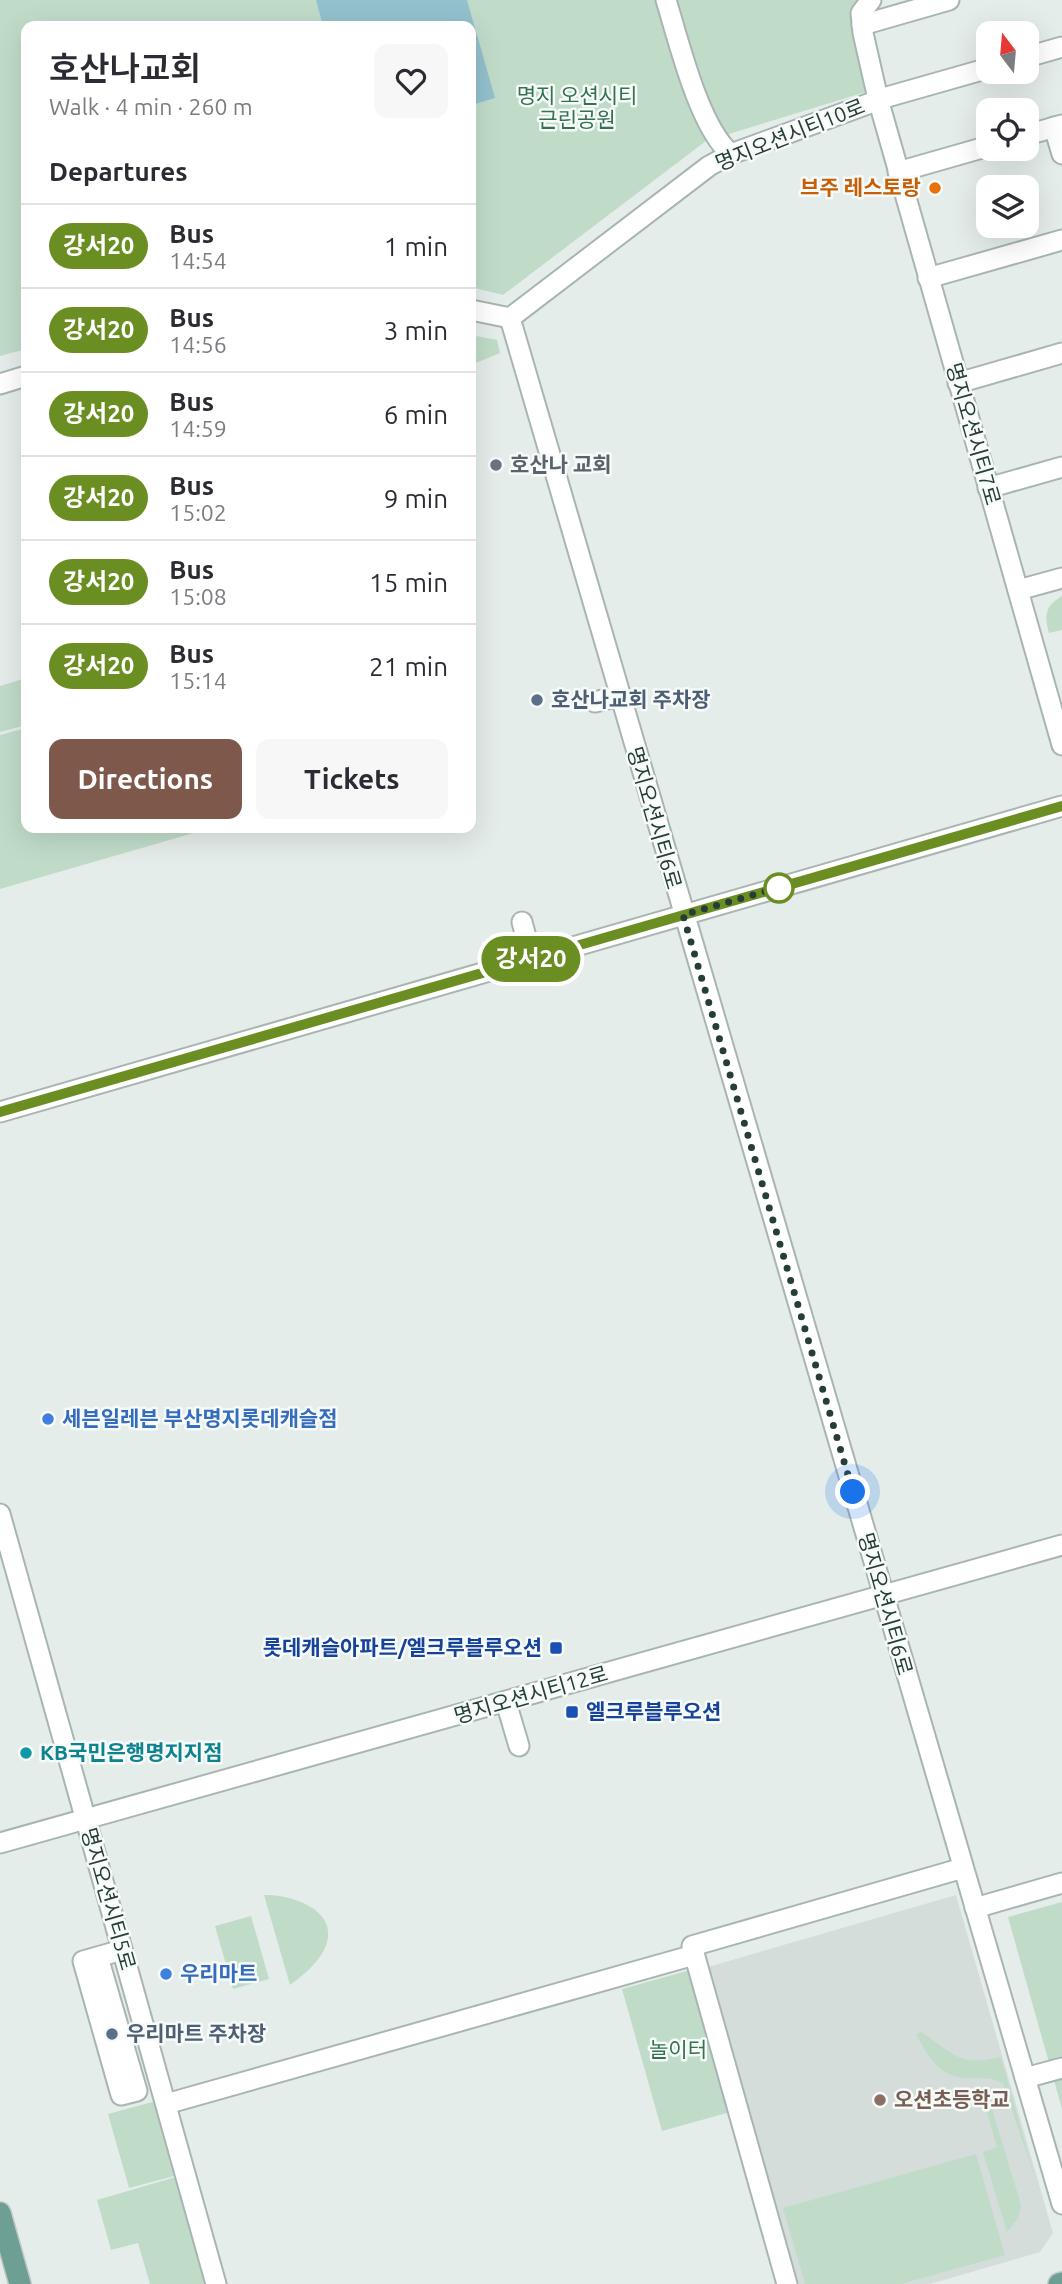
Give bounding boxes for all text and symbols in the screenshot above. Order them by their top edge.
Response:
north arrow [976,21,1040,84]
map controls [976,21,1039,238]
button: heart [374,44,448,118]
text: 호산나교회 [49,49,201,86]
park label: 명지 오션시티 근린공원 [517,83,637,131]
street label: 명지오션시티10로 [711,93,868,175]
text: Walk · 4 min · 260 m [49,94,253,119]
button: locate [976,98,1039,161]
text: Departures [49,157,187,186]
place label: 브주 레스토랑 [800,175,921,199]
button: layers [976,175,1039,238]
marker: 브주 레스토랑 [927,180,943,196]
text: Bus [169,219,214,248]
text: 강서20 [63,232,134,259]
text: 1 min [384,232,448,261]
text: 14:54 [169,248,227,273]
text: Bus [169,303,214,332]
text: 강서20 [63,316,134,343]
text: 3 min [384,316,448,345]
text: 14:56 [169,332,227,357]
street label: 명지오션시티7로 [942,360,1006,508]
text: Bus [169,387,214,416]
text: 강서20 [63,400,134,427]
text: 6 min [384,400,448,429]
text: 14:59 [169,416,227,441]
place label: 호산나 교회 [510,452,612,476]
marker: 호산나 교회 [488,457,504,473]
text: Bus [169,471,214,500]
text: 강서20 [63,484,134,511]
text: 9 min [384,484,448,513]
text: 15:02 [169,500,227,525]
text: Bus [169,555,214,584]
text: 강서20 [63,568,134,595]
text: 15 min [369,568,448,597]
text: 15:08 [169,584,227,609]
text: Bus [169,639,214,668]
text: 강서20 [63,652,134,679]
text: 21 min [369,652,448,681]
text: 15:14 [169,668,227,693]
place label: 호산나교회 주차장 [551,687,711,711]
marker: 호산나교회 주차장 [529,692,545,708]
button: Directions [49,739,242,819]
button: Tickets [256,739,448,819]
street label: 명지오션시티6로 [623,744,687,892]
unlabelled marker [764,873,794,903]
line badge: 강서20 [482,936,580,982]
text: 강서20 [495,945,567,972]
place label: 세븐일레븐 부산명지롯데캐슬점 [62,1406,337,1430]
marker: 세븐일레븐 부산명지롯데캐슬점 [40,1411,56,1427]
your location [835,1474,870,1509]
street label: 명지오션시티6로 [854,1530,918,1678]
place label: 롯데캐슬아파트/엘크루블루오션 [263,1635,542,1659]
marker: 롯데캐슬아파트/엘크루블루오션 [548,1640,564,1656]
street label: 명지오션시티12로 [451,1661,610,1727]
place label: 엘크루블루오션 [586,1699,721,1723]
marker: 엘크루블루오션 [564,1704,580,1720]
place label: KB국민은행명지지점 [40,1740,222,1764]
marker: KB국민은행명지지점 [18,1745,34,1761]
street label: 명지오션시티5로 [77,1825,141,1973]
place label: 우리마트 [180,1961,257,1985]
marker: 우리마트 [158,1966,174,1982]
place label: 우리마트 주차장 [126,2021,266,2045]
marker: 우리마트 주차장 [104,2026,120,2042]
park label: 놀이터 [649,2037,707,2061]
place label: 오션초등학교 [894,2087,1010,2111]
marker: 오션초등학교 [872,2092,888,2108]

